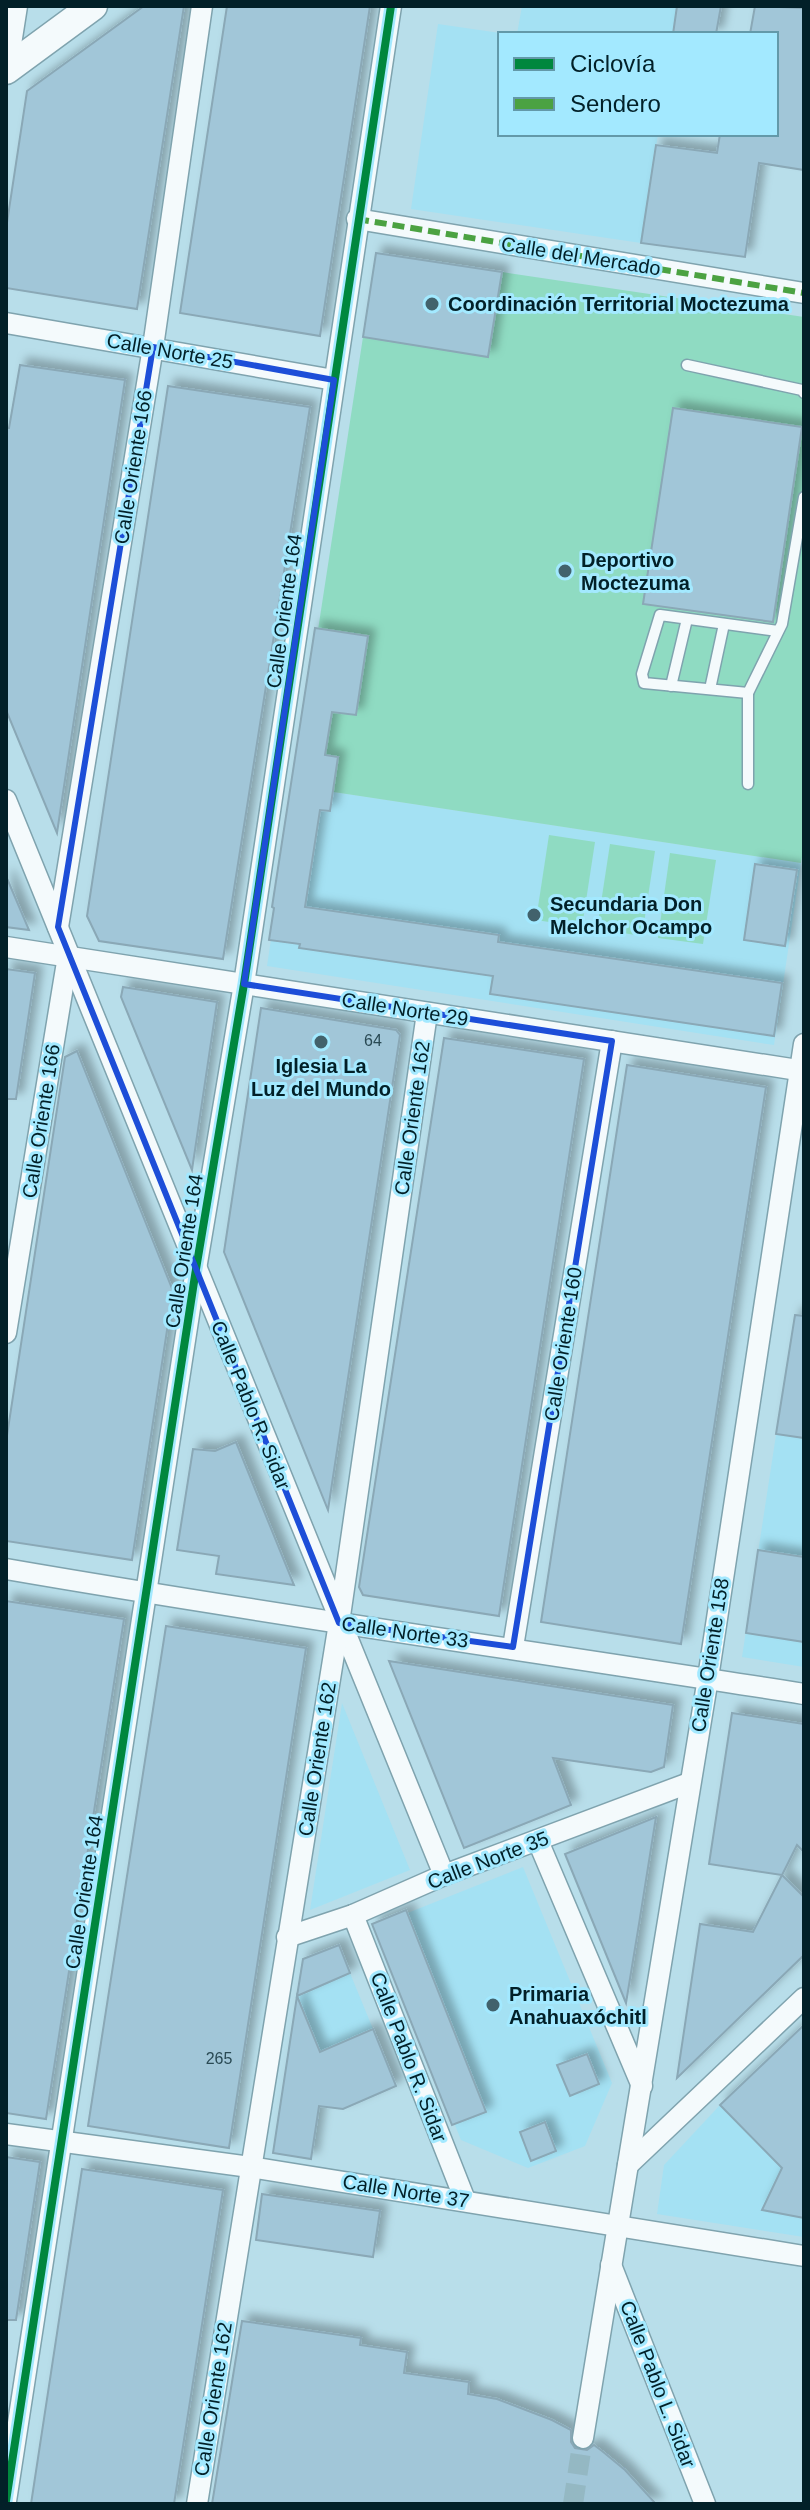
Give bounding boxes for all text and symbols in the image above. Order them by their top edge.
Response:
legend [498,32,778,136]
text: Ciclovía [570,50,656,77]
text: Sendero [570,90,661,117]
street label: Calle del Mercado [500,233,662,279]
place label: Coordinación Territorial Moctezuma [448,293,790,315]
marker: Coordinación Territorial Moctezuma [423,295,441,313]
street label: Calle Norte 25 [105,329,235,373]
street label: Calle Oriente 166 [110,388,156,546]
street label: Calle Oriente 164 [262,532,306,690]
place label: Deportivo Moctezuma [581,549,691,594]
marker: Deportivo Moctezuma [556,562,574,580]
place label: Secundaria Don Melchor Ocampo [550,893,712,938]
marker: Secundaria Don Melchor Ocampo [525,906,543,924]
street label: Calle Norte 29 [340,988,470,1030]
house number: 64 [364,1032,382,1049]
marker: Iglesia La Luz del Mundo [312,1033,330,1051]
street label: Calle Oriente 162 [390,1039,434,1197]
street label: Calle Oriente 166 [18,1042,64,1200]
place label: Iglesia La Luz del Mundo [251,1055,391,1100]
street label: Calle Oriente 164 [161,1172,207,1330]
street label: Calle Oriente 160 [540,1265,586,1423]
street label: Calle Pablo R. Sidar [207,1317,295,1493]
street label: Calle Oriente 158 [687,1576,733,1734]
street label: Calle Norte 33 [340,1612,470,1652]
street label: Calle Oriente 162 [294,1680,340,1838]
street label: Calle Oriente 164 [61,1813,107,1971]
street label: Calle Norte 35 [424,1827,552,1893]
street label: Calle Pablo R. Sidar [366,1969,452,2145]
place label: Primaria Anahuaxóchitl [509,1983,647,2028]
marker: Primaria Anahuaxóchitl [484,1996,502,2014]
house number: 265 [206,2050,232,2067]
street label: Calle Norte 37 [341,2170,471,2212]
street label: Calle Pablo L. Sidar [616,2298,700,2471]
street label: Calle Oriente 162 [190,2320,236,2478]

